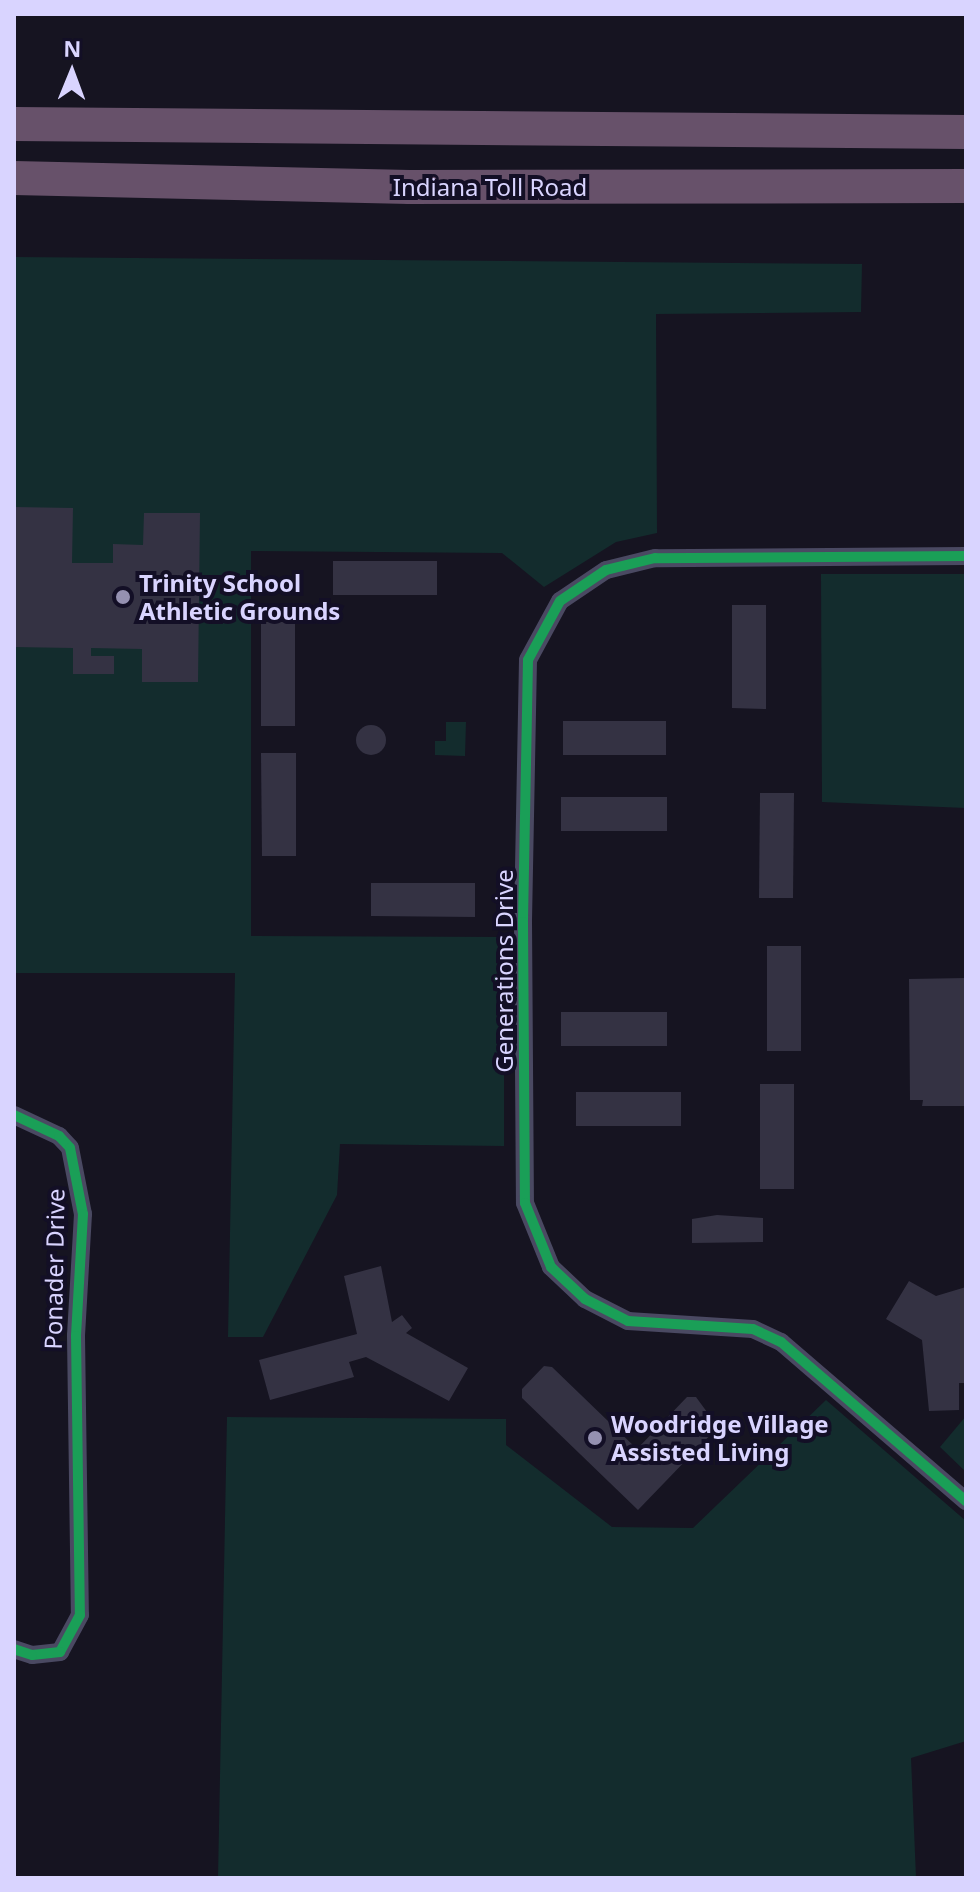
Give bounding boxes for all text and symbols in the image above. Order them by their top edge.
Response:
north arrow [32,32,112,112]
text: N [63,33,82,63]
street label: Indiana Toll Road [393,173,587,201]
place label: Trinity School Athletic Grounds [139,569,340,625]
marker: Trinity School Athletic Grounds [114,588,132,606]
street label: Generations Drive [490,869,518,1073]
street label: Ponader Drive [38,1188,70,1350]
place label: Woodridge Village Assisted Living [611,1410,829,1466]
marker: Woodridge Village Assisted Living [586,1429,604,1447]

